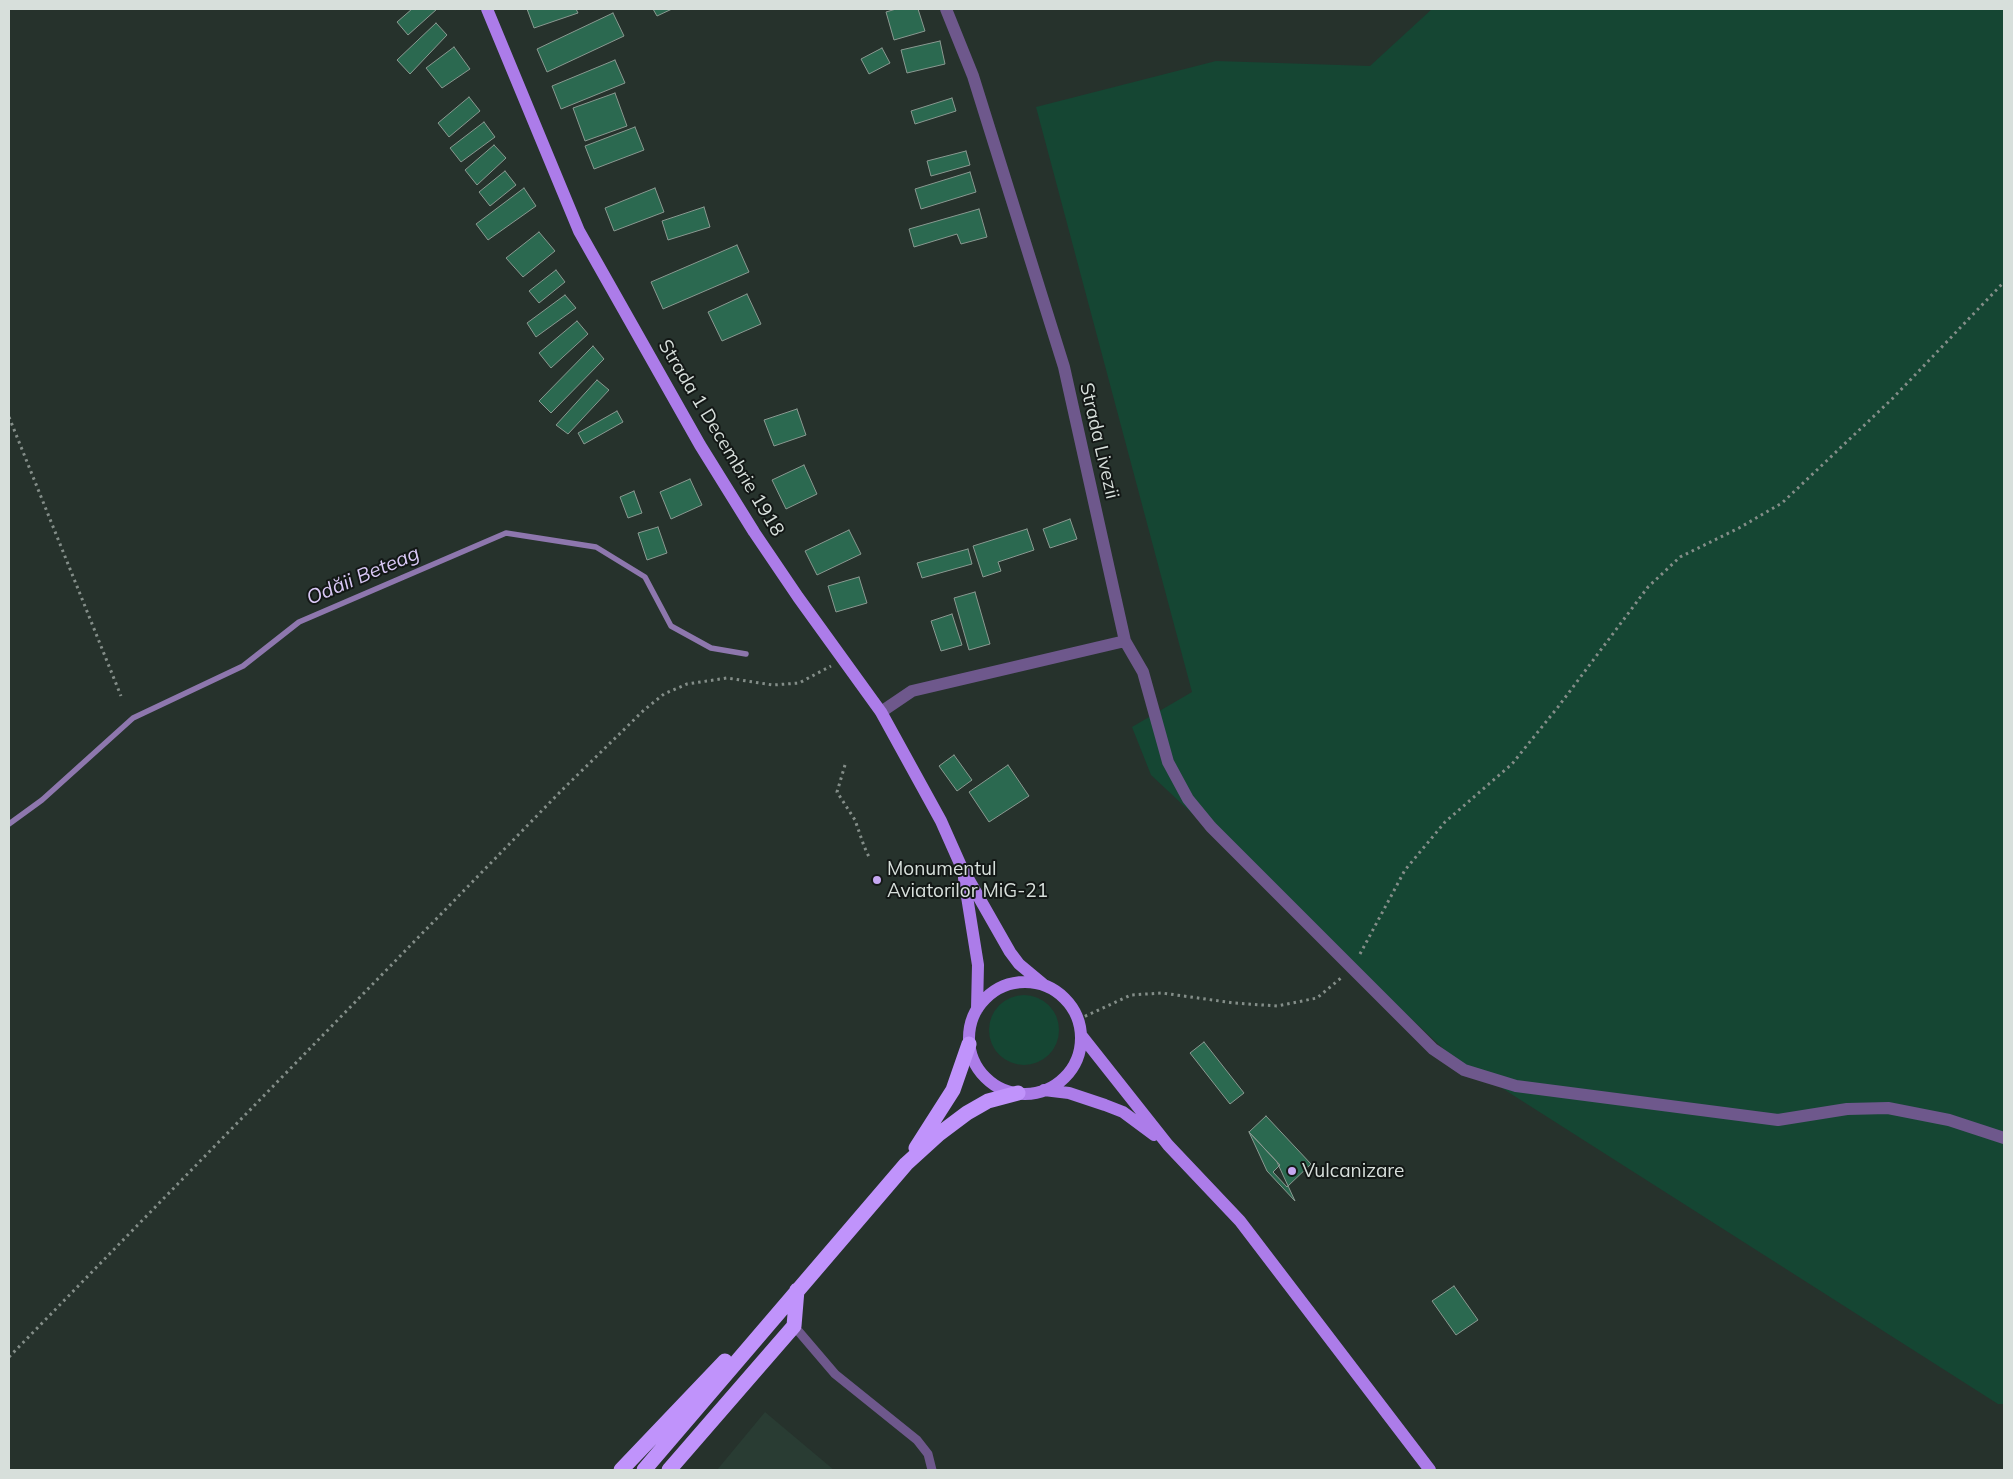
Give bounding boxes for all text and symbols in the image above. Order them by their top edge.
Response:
street label: Strada 1 Decembrie 1918 [653,336,789,540]
street label: Strada Livezii [1075,381,1123,501]
water label: Odăii Beteag [303,541,423,611]
place label: Monumentul Aviatorilor MiG-21 [887,858,1048,902]
marker: Monumentul Aviatorilor MiG-21 [871,874,883,886]
place label: Vulcanizare [1302,1160,1404,1182]
marker: Vulcanizare [1286,1165,1298,1177]

